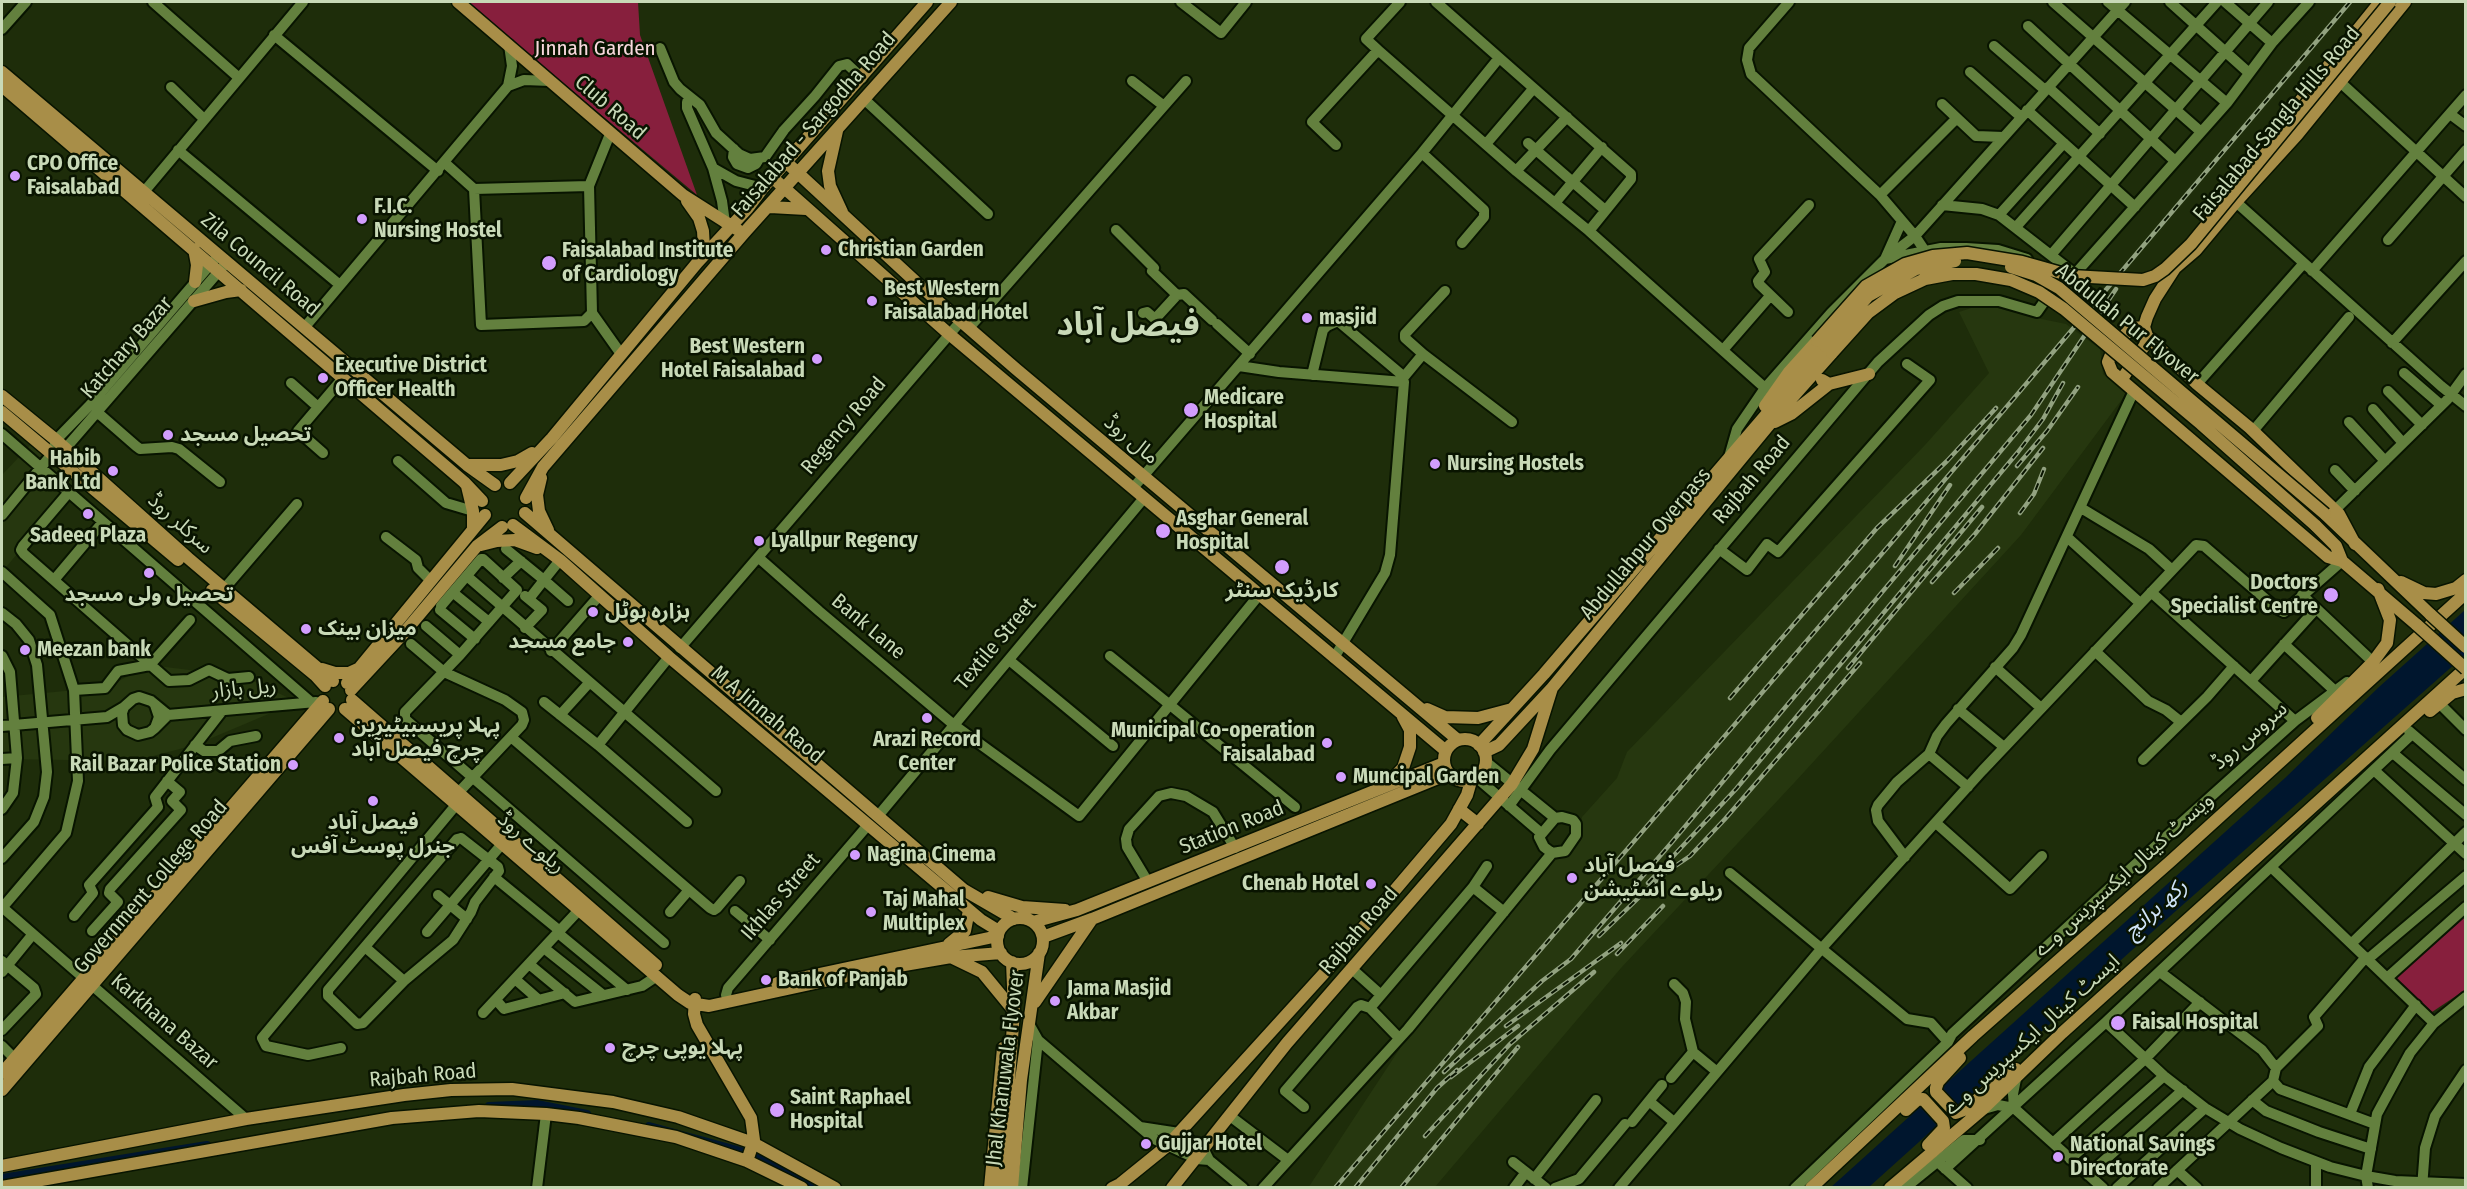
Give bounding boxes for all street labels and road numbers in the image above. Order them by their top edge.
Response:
street label: Faisalabad-Sangla Hills Road [2188,22,2366,226]
street label: Faisalabad - Sargodha Road [727,27,901,223]
street label: Club Road [569,70,651,146]
street label: Zila Council Road [195,208,325,322]
street label: Abdullah Pur Flyover [2050,259,2204,389]
street label: Katchary Bazar [76,292,178,404]
street label: Regency Road [796,372,892,480]
street label: مال روڈ [1098,410,1164,470]
street label: Rajbah Road [1708,431,1796,529]
street label: Abdullahpur Overpass [1575,463,1717,625]
street label: سرکلر روڈ [142,488,218,560]
street label: Bank Lane [826,589,910,665]
street label: Textile Street [950,593,1042,695]
street label: M A Jinnah Raod [706,661,828,769]
street label: ریل بازار [210,674,278,704]
street label: سروس روڈ [2207,696,2293,776]
street label: ویسٹ کینال ایکسپریس وے [2029,788,2219,962]
street label: Government College Road [69,795,233,979]
street label: Station Road [1176,796,1288,860]
street label: ریلوے روڈ [492,807,570,879]
street label: Ikhlas Street [736,848,826,946]
street label: Rajbah Road [1314,882,1404,980]
street label: ایسٹ کینال ایکسپریس وے [1939,949,2125,1121]
street label: Jhal Khanuwala Flyover [981,968,1031,1168]
street label: Karkhana Bazar [105,969,223,1075]
street label: Rajbah Road [368,1059,478,1093]

